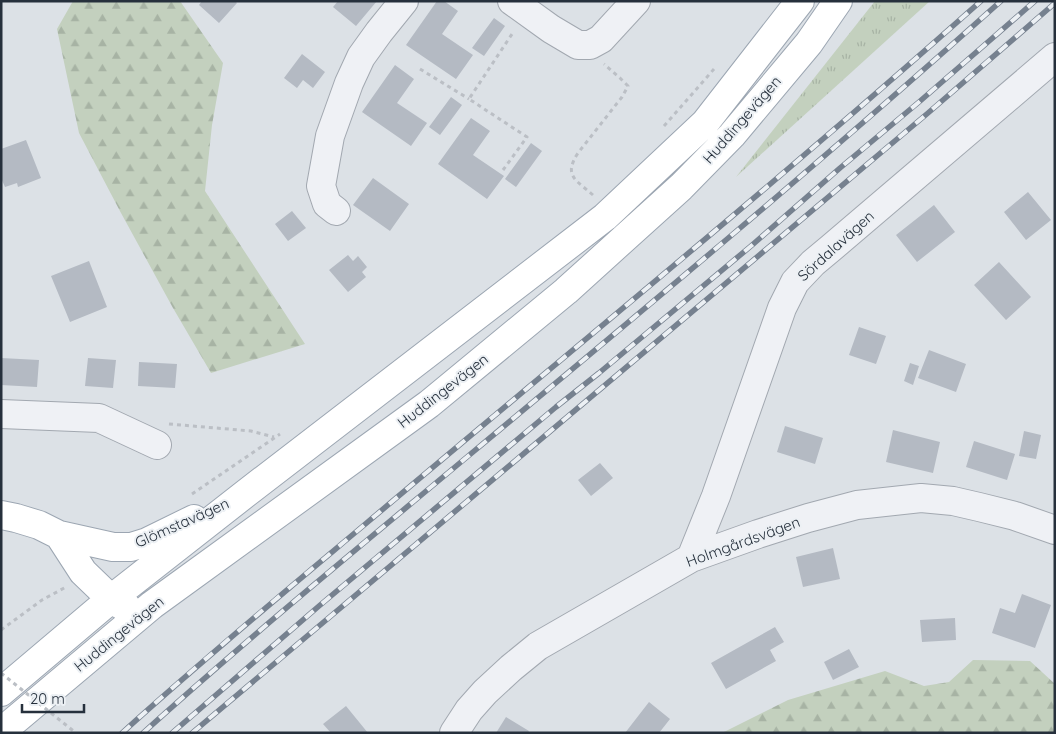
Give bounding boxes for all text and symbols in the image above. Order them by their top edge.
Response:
street label: Huddingevägen [698,72,785,167]
street label: Sördalavägen [793,206,878,285]
street label: Huddingevägen [393,349,492,432]
street label: Glömstavägen [132,493,232,552]
street label: Holmgårdsvägen [683,512,803,571]
street label: Huddingevägen [70,592,167,676]
scale bar [22,682,85,714]
text: 20 m [30,689,65,708]

